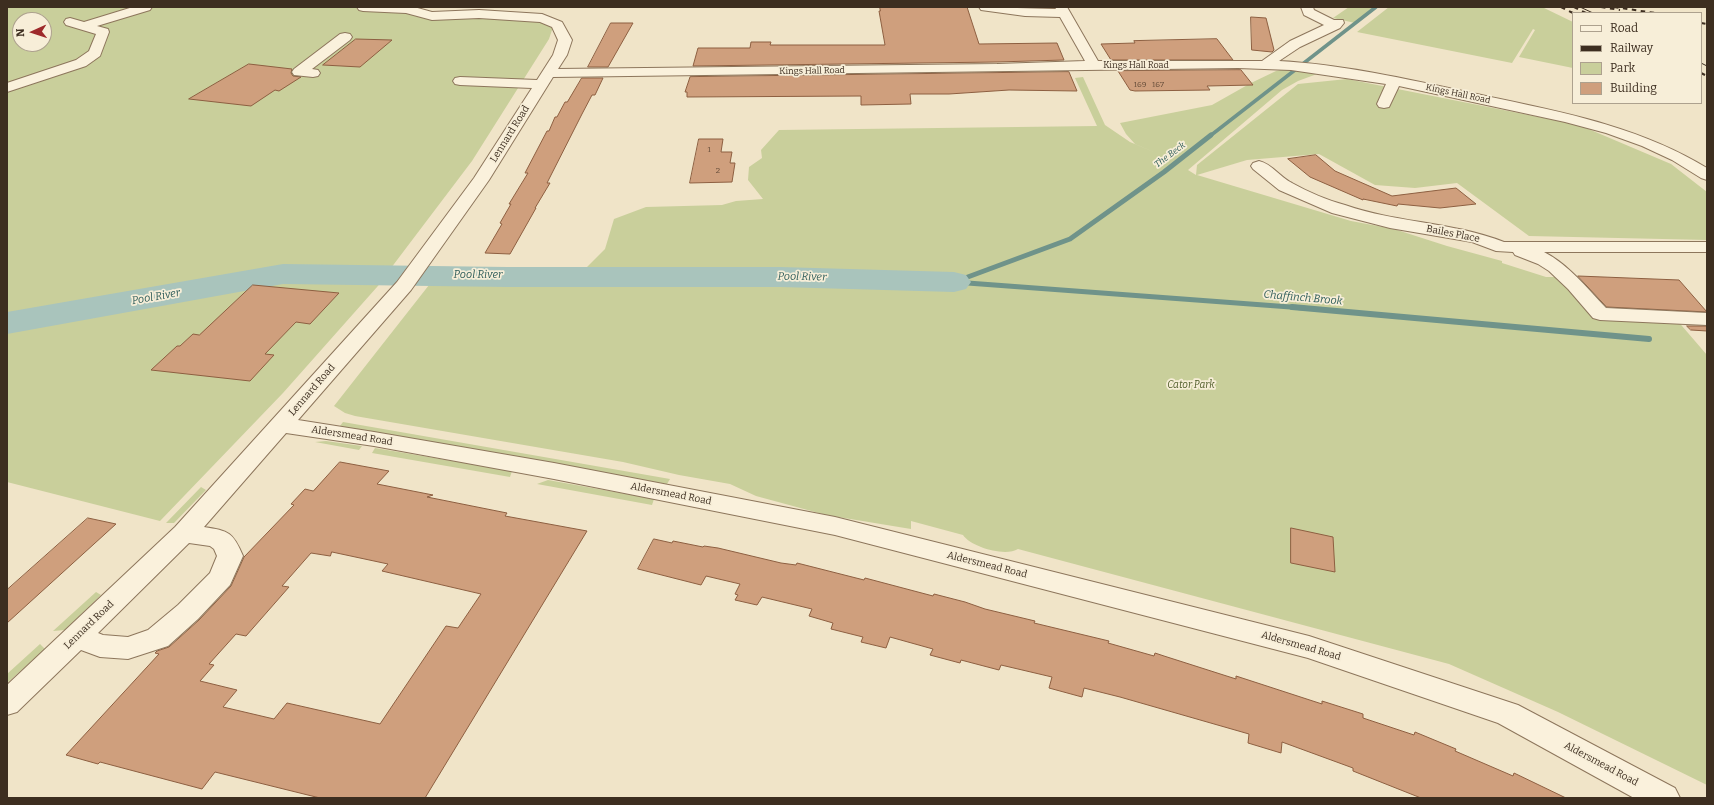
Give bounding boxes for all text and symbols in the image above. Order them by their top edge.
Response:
north arrow [12,12,52,52]
legend [1572,12,1702,104]
text: Road [1610,21,1638,35]
text: N [14,28,27,37]
text: Railway [1610,41,1653,55]
street label: Kings Hall Road [1103,60,1169,70]
text: Park [1610,61,1635,75]
street label: Kings Hall Road [779,65,845,77]
house number: 169 [1134,80,1146,90]
house number: 167 [1152,80,1164,90]
text: Building [1610,81,1657,95]
street label: Kings Hall Road [1425,82,1491,106]
street label: Lennard Road [488,103,532,165]
water label: The Beck [1152,140,1188,170]
house number: 1 [707,145,711,155]
house number: 2 [716,166,720,176]
street label: Bailes Place [1425,223,1481,245]
water label: Pool River [454,268,502,282]
water label: Pool River [777,270,827,284]
water label: Pool River [131,286,181,308]
water label: Chaffinch Brook [1263,288,1343,308]
street label: Lennard Road [286,362,338,418]
park label: Cator Park [1167,379,1215,391]
street label: Aldersmead Road [310,424,394,448]
street label: Aldersmead Road [629,480,713,508]
street label: Aldersmead Road [946,549,1028,581]
street label: Lennard Road [62,598,116,652]
street label: Aldersmead Road [1260,629,1342,663]
street label: Aldersmead Road [1562,739,1640,789]

